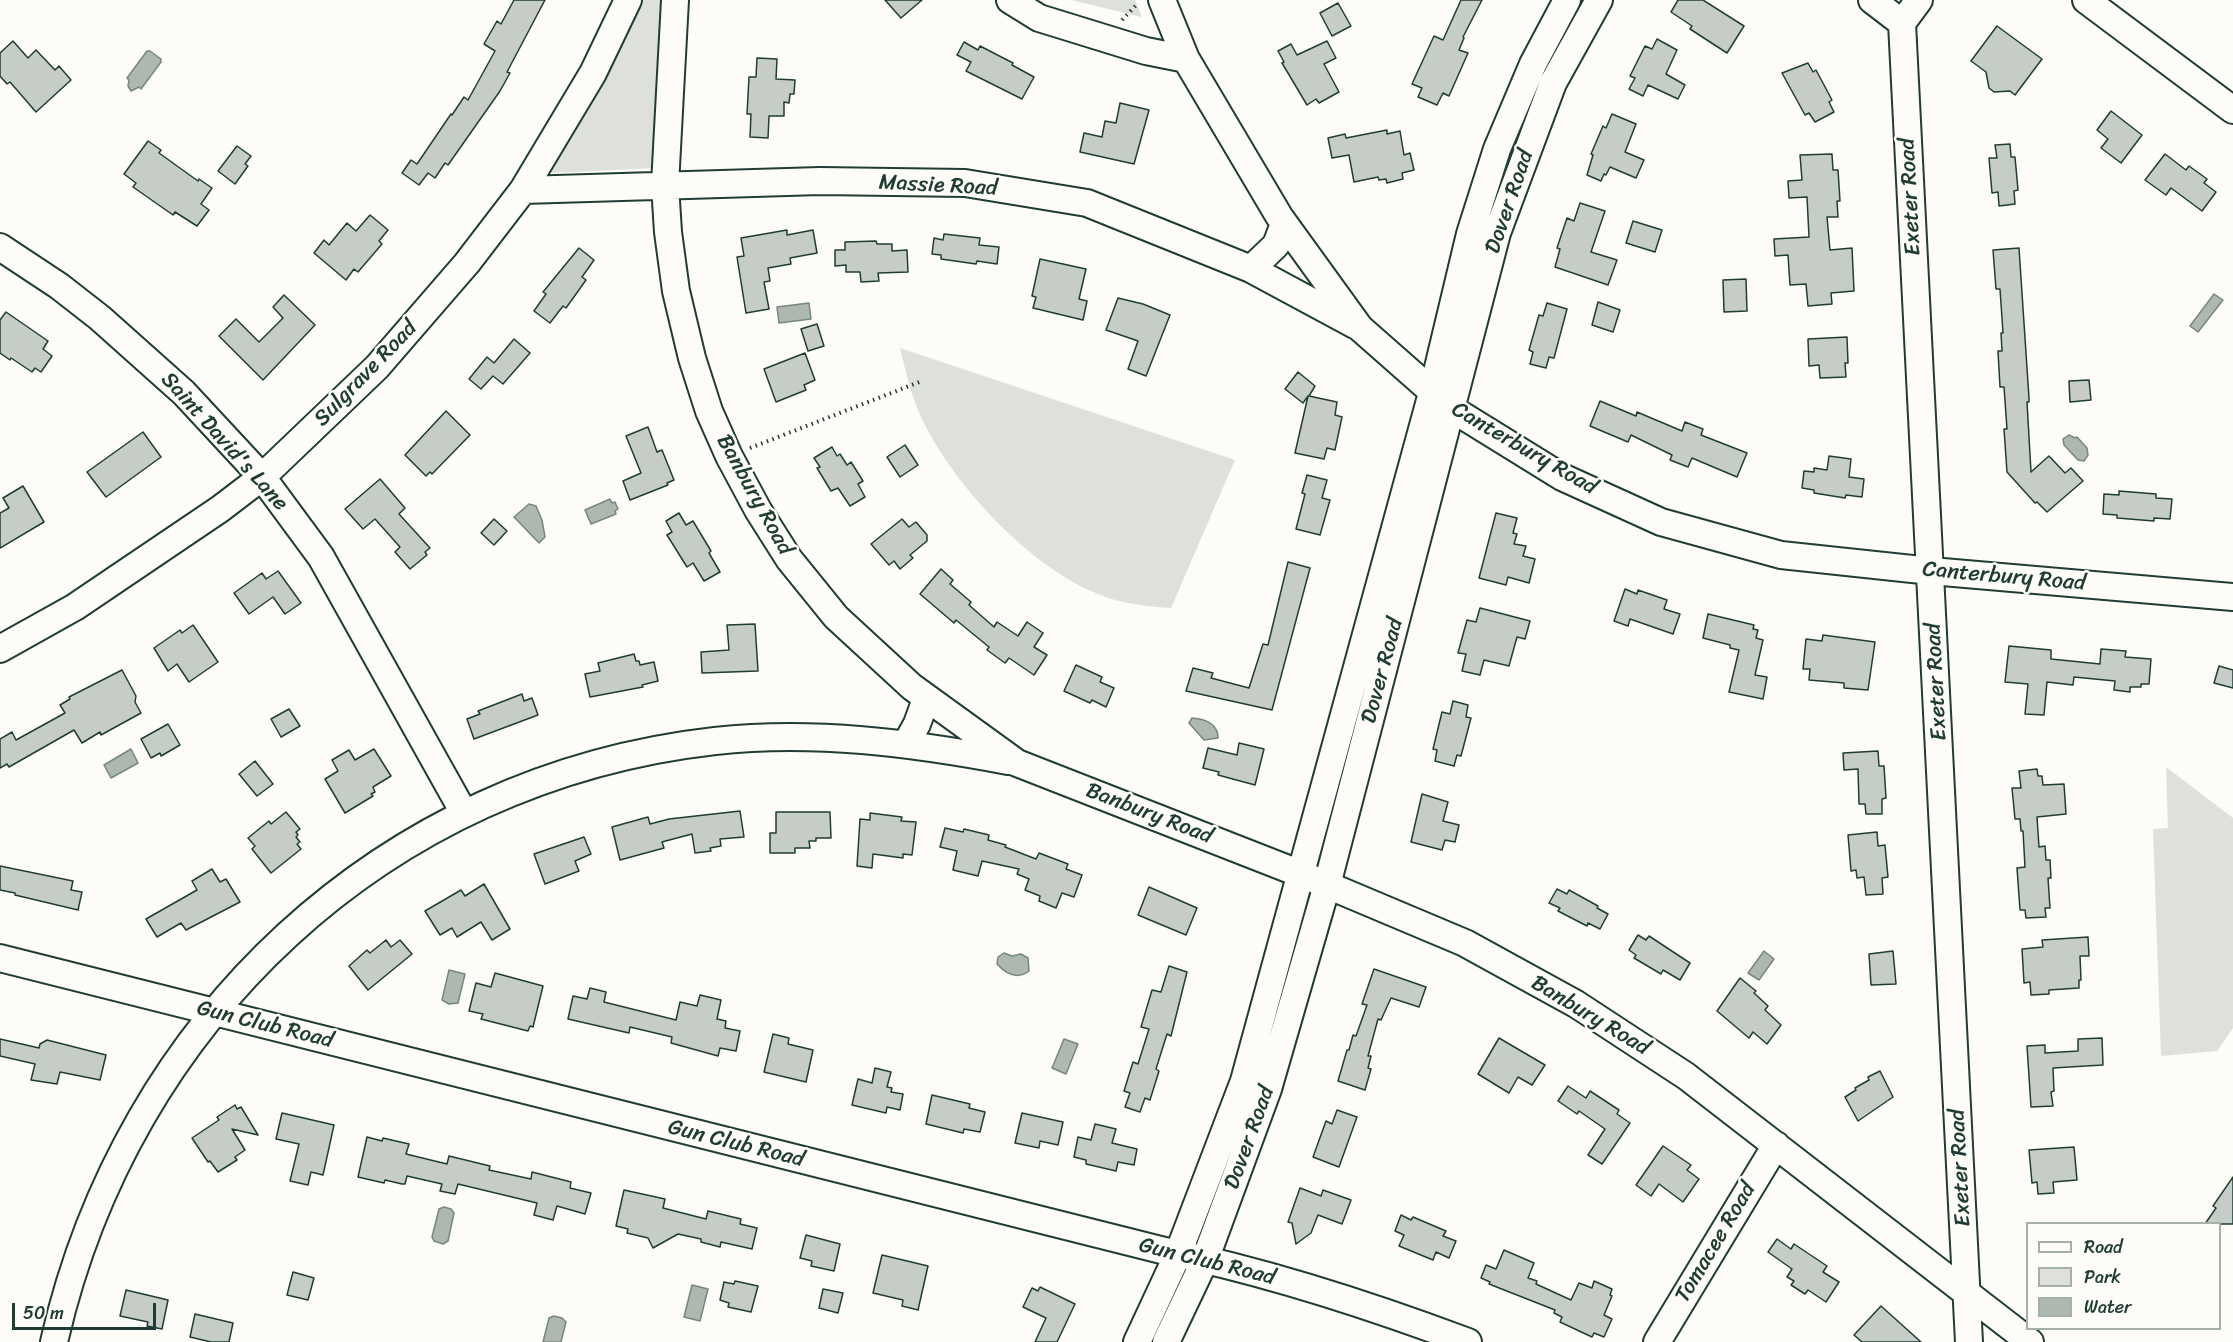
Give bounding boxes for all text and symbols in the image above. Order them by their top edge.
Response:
street label: Exeter Road [1895,138,1927,256]
street label: Dover Road [1480,147,1540,257]
street label: Massie Road [878,170,998,202]
street label: Sulgrave Road [309,316,423,432]
street label: Saint David's Lane [155,367,293,517]
street label: Canterbury Road [1447,397,1601,501]
street label: Banbury Road [710,430,798,560]
street label: Canterbury Road [1921,557,2087,597]
street label: Dover Road [1356,616,1410,726]
street label: Exeter Road [1921,623,1953,741]
street label: Banbury Road [1082,778,1216,850]
street label: Banbury Road [1526,970,1654,1062]
street label: Gun Club Road [194,995,336,1055]
street label: Dover Road [1219,1083,1281,1193]
street label: Exeter Road [1945,1109,1977,1227]
street label: Gun Club Road [665,1114,807,1174]
street label: Tomacee Road [1670,1178,1762,1308]
legend [2026,1222,2221,1330]
text: Road [2084,1231,2123,1263]
street label: Gun Club Road [1136,1232,1278,1292]
text: Park [2084,1261,2121,1293]
scale bar [15,1291,159,1329]
text: Water [2084,1291,2131,1323]
text: 50 m [23,1297,64,1329]

